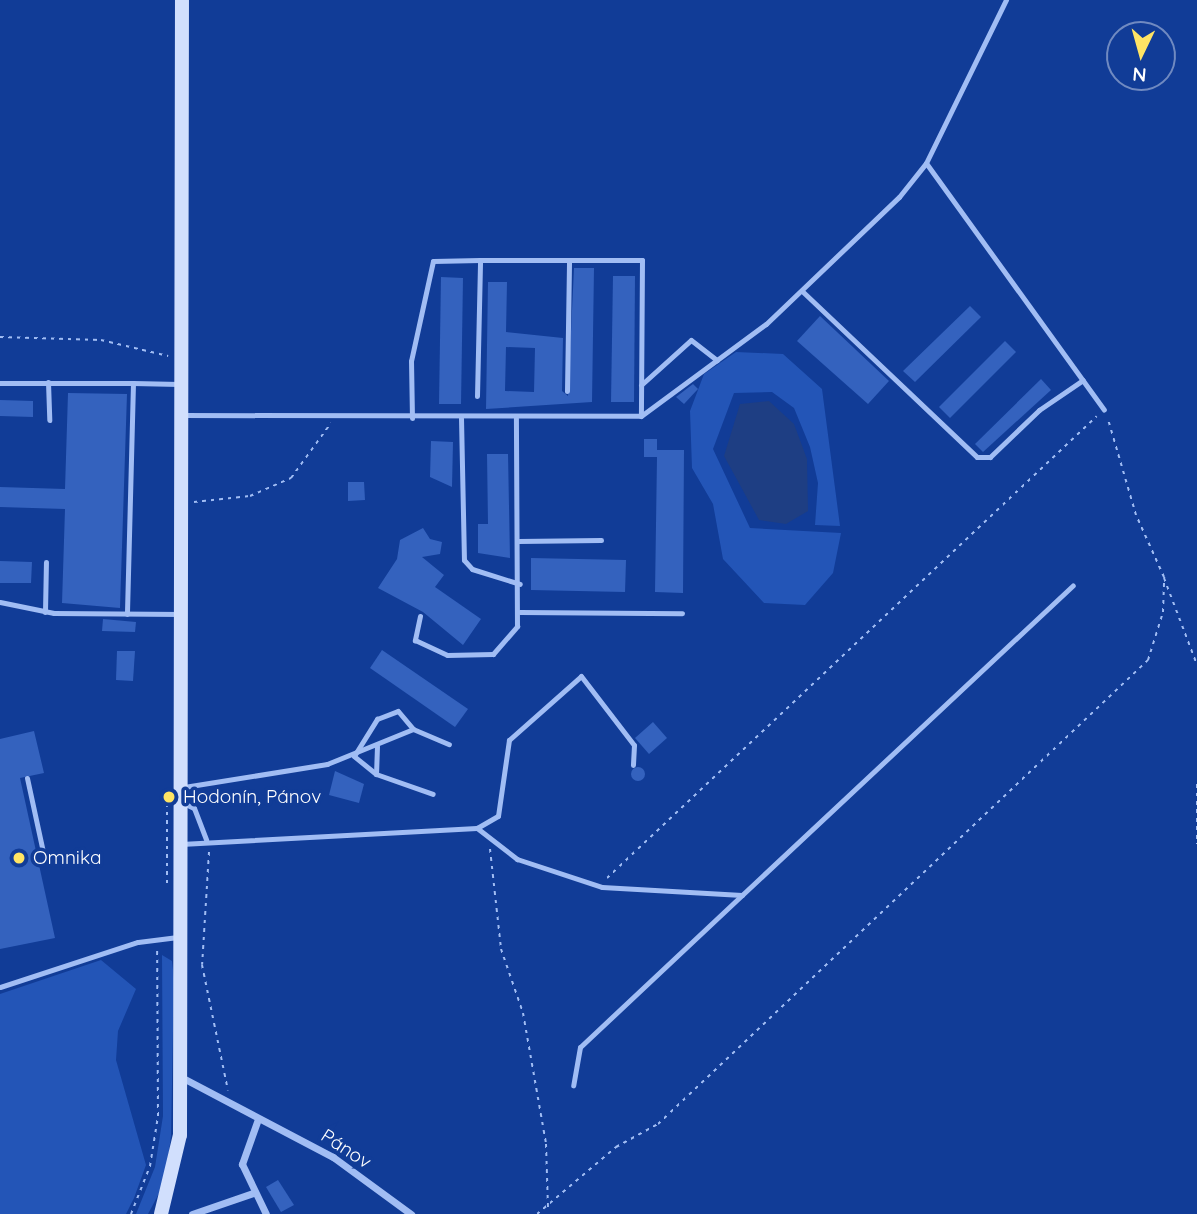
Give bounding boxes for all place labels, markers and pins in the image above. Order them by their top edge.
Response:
place label: Hodonín, Pánov [183,786,321,808]
marker: Hodonín, Pánov [161,789,177,805]
place label: Omnika [33,847,102,869]
marker: Omnika [11,850,27,866]

